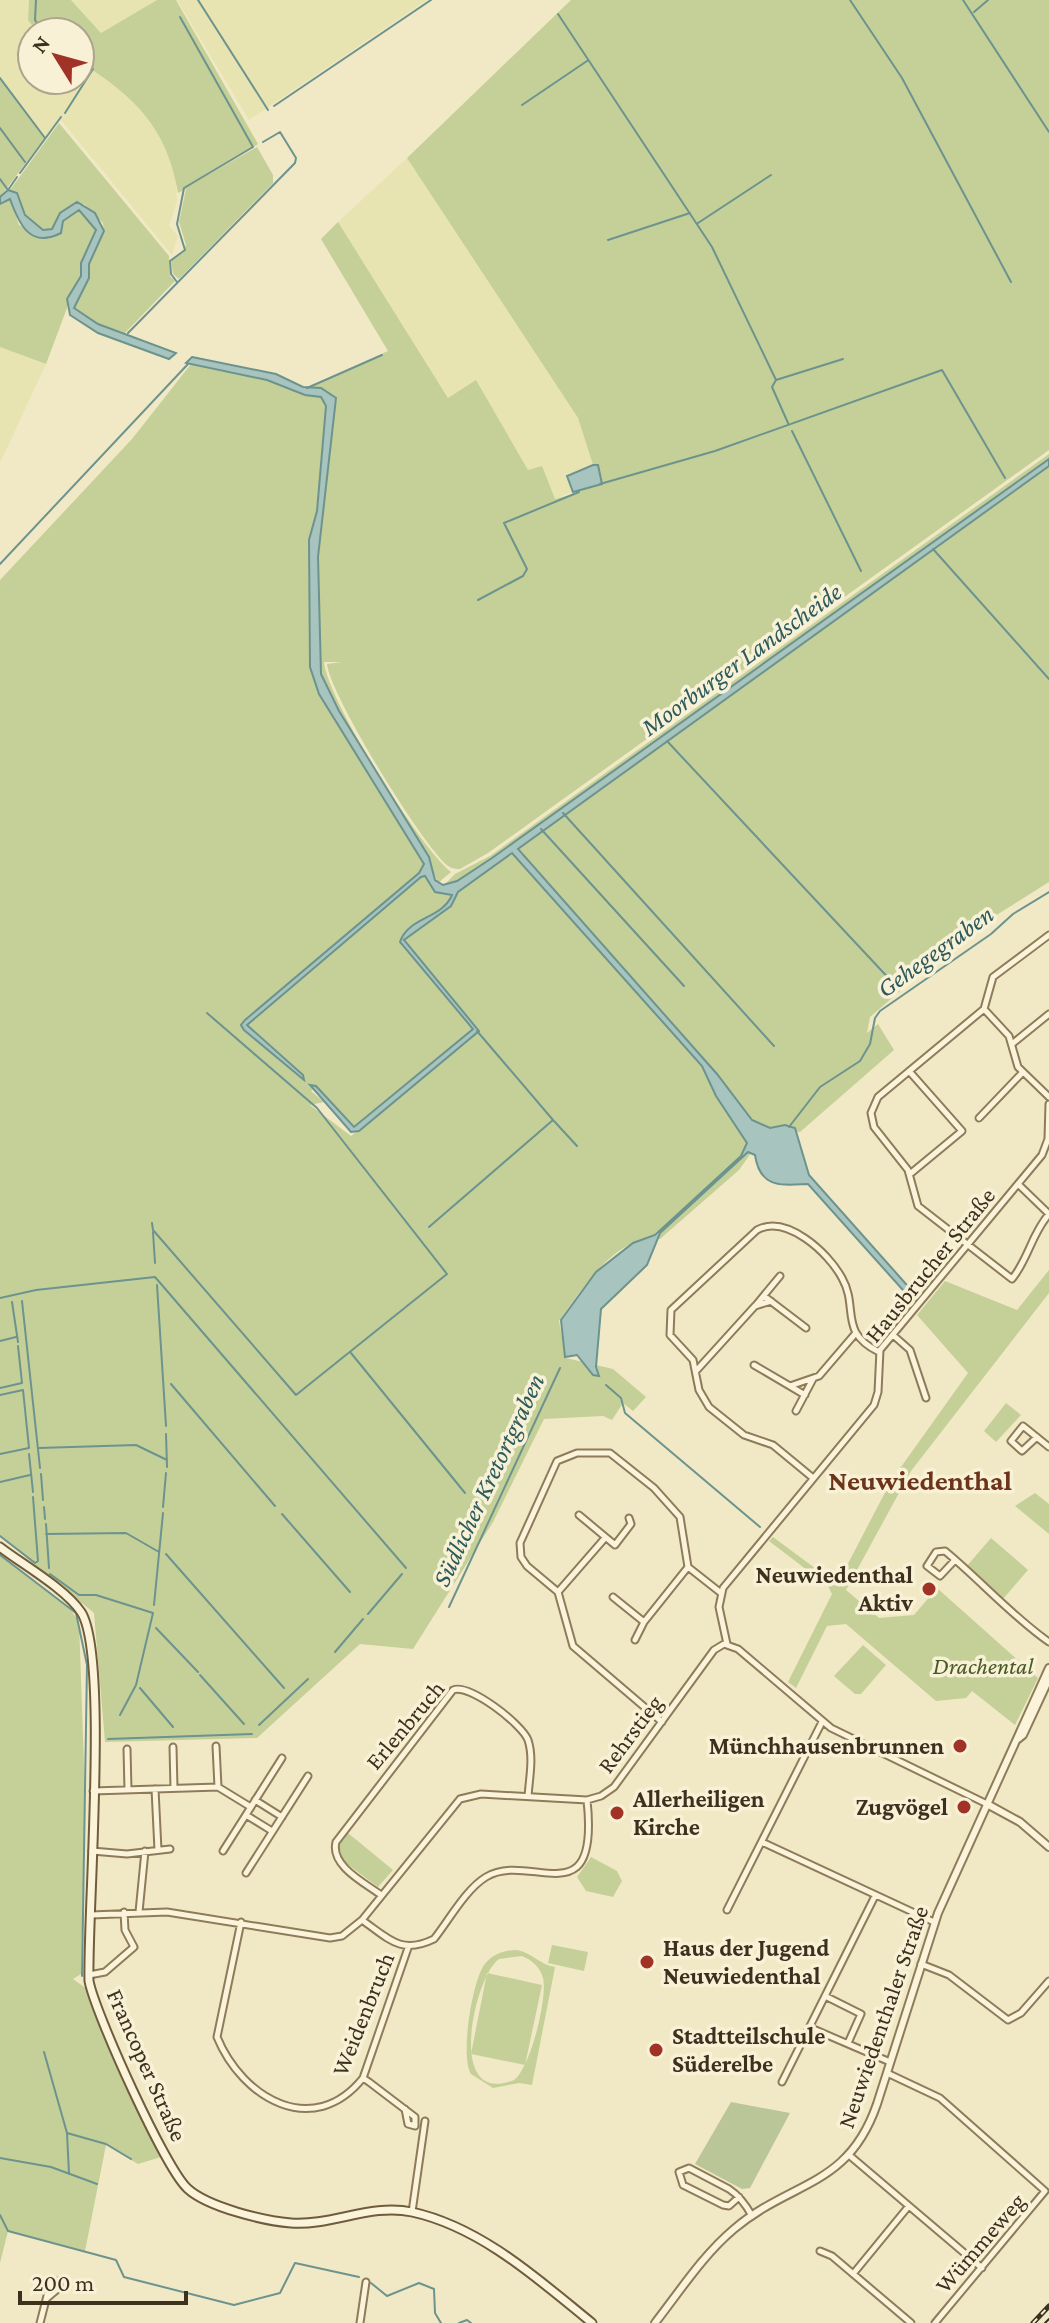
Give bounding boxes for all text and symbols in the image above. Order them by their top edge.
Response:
north arrow [16,16,96,96]
text: N [26,31,55,58]
water label: Moorburger Landscheide [635,577,847,742]
water label: Gehegegraben [871,899,999,1003]
street label: Hausbrucher Straße [859,1182,1000,1347]
water label: Südlicher Kretortgraben [426,1369,550,1591]
district label: Neuwiedenthal [828,1465,1012,1496]
place label: Neuwiedenthal Aktiv [756,1561,913,1616]
marker: Neuwiedenthal Aktiv [920,1580,938,1598]
park label: Drachental [933,1652,1034,1679]
street label: Erlenbruch [360,1675,450,1775]
street label: Rehrstieg [592,1689,668,1778]
place label: Münchhausenbrunnen [709,1732,944,1759]
marker: Münchhausenbrunnen [951,1737,969,1755]
place label: Allerheiligen Kirche [632,1785,765,1840]
place label: Zugvögel [856,1793,948,1820]
marker: Zugvögel [955,1798,973,1816]
marker: Allerheiligen Kirche [608,1804,626,1822]
street label: Neuwiedenthaler Straße [832,1902,933,2132]
place label: Haus der Jugend Neuwiedenthal [663,1934,829,1989]
street label: Weidenbruch [326,1948,399,2079]
marker: Haus der Jugend Neuwiedenthal [638,1953,656,1971]
street label: Francoper Straße [102,1984,193,2145]
place label: Stadtteilschule Süderelbe [672,2022,825,2077]
marker: Stadtteilschule Süderelbe [647,2041,665,2059]
street label: Wümmeweg [929,2187,1030,2298]
scale bar [20,2255,186,2305]
text: 200 m [32,2269,94,2296]

